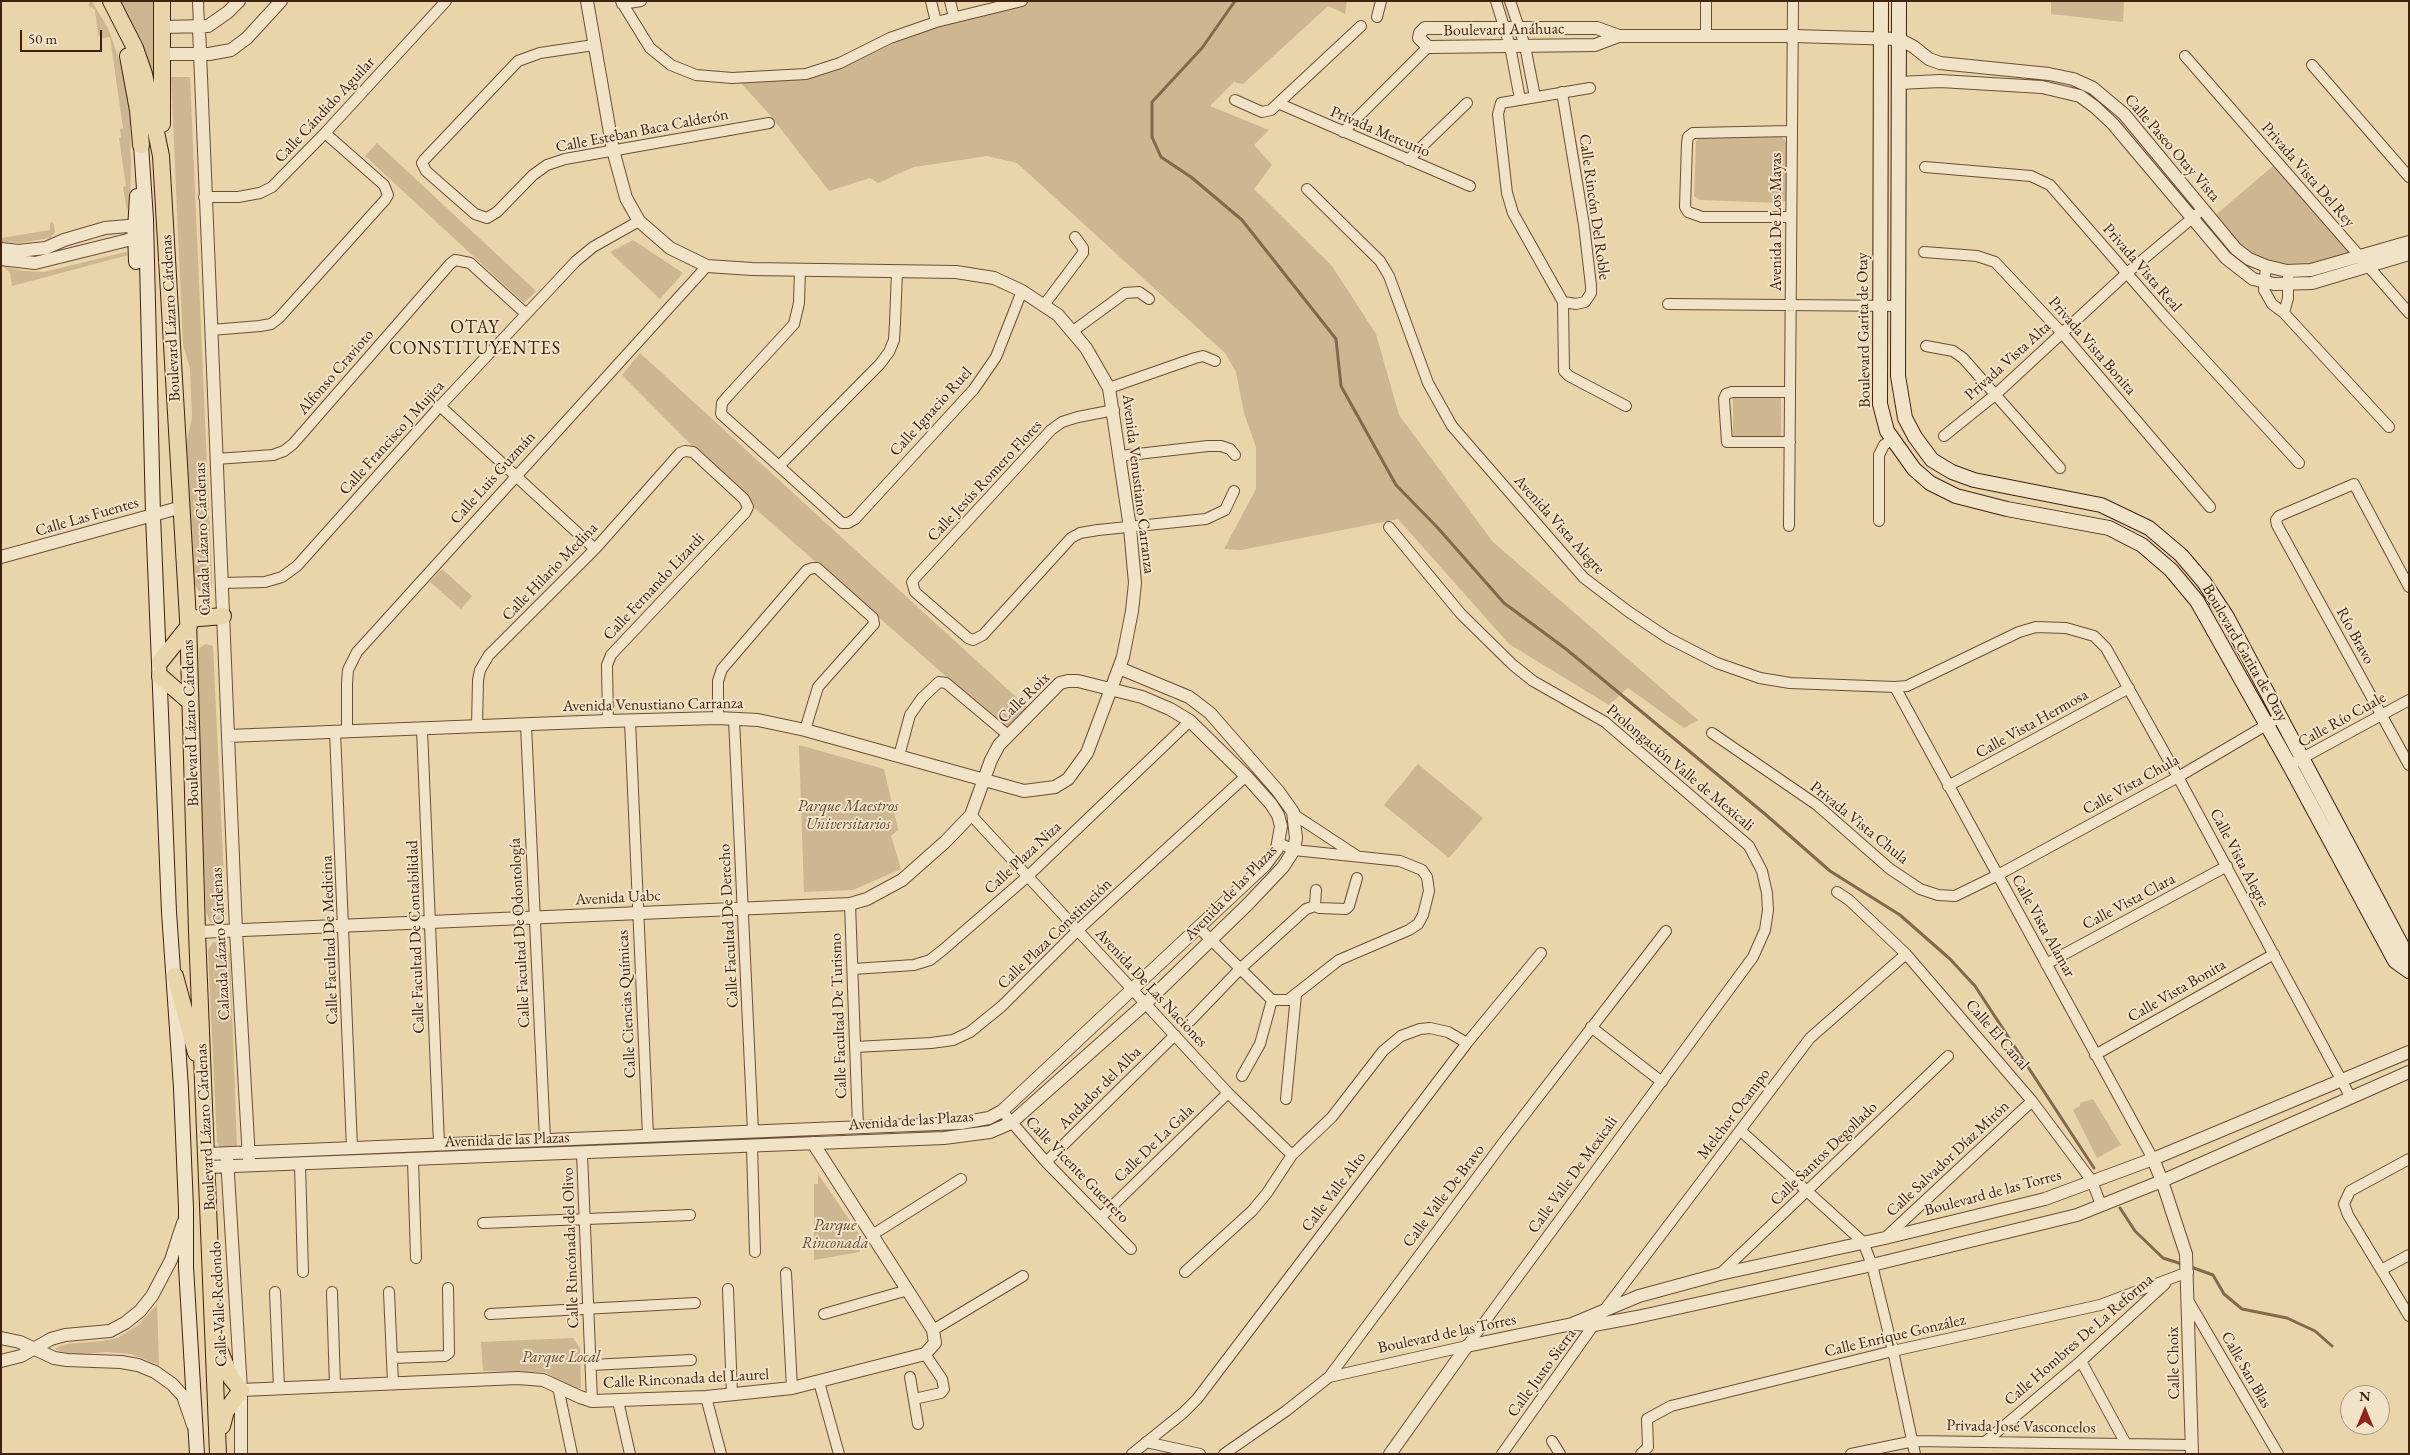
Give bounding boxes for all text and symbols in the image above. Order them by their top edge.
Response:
street label: Boulevard Anáhuac [1443,19,1565,41]
scale bar [22,20,105,52]
text: 50 m [28,29,57,48]
street label: Calle Cándido Aguilar [271,53,379,167]
street label: Calle Paseo Otay Vista [2120,90,2224,206]
street label: Privada Mercurio [1327,102,1433,162]
street label: Calle Esteban Baca Calderón [554,105,730,157]
street label: Privada Vista Del Rey [2257,118,2359,232]
street label: Calle Rincón Del Roble [1574,133,1614,281]
street label: Avenida De Los Mayas [1767,153,1787,291]
street label: Privada Vista Real [2098,220,2186,316]
street label: Boulevard Lázaro Cárdenas [157,234,185,402]
street label: Boulevard Garita de Otay [1853,252,1875,408]
street label: Privada Vista Bonita [2044,293,2140,399]
district label: OTAY CONSTITUYENTES [387,317,563,359]
street label: Privada Vista Alta [1961,317,2055,405]
street label: Alfonso Cravioto [294,325,378,419]
street label: Calle Ignacio Ruel [886,363,976,461]
street label: Calle Francisco J Mujica [335,377,449,499]
street label: Avenida Venustiano Carranza [1117,393,1159,575]
street label: Calle Jesús Romero Flores [924,416,1046,546]
street label: Calle Luis Guzmán [446,428,540,528]
street label: Calzada Lázaro Cárdenas [191,462,215,616]
street label: Avenida Vista Alegre [1509,472,1609,578]
street label: Calle Las Fuentes [33,493,141,541]
street label: Calle Hilario Medina [498,519,602,625]
street label: Calle Fernando Lizardi [599,529,709,645]
street label: Boulevard Garita de Otay [2198,581,2292,725]
street label: Río Bravo [2332,604,2378,668]
street label: Boulevard Lázaro Cárdenas [178,639,204,807]
street label: Calle Roix [994,669,1054,727]
street label: Calle Vista Hermosa [1972,685,2092,763]
street label: Calle Río Cuale [2295,688,2389,752]
street label: Avenida Venustiano Carranza [562,694,744,716]
street label: Prolongación Valle de Mexicali [1602,701,1758,835]
street label: Calle Vista Chula [2079,751,2183,819]
street label: Privada Vista Chula [1806,777,1912,869]
park label: Parque Maestros Universitarios [798,797,898,835]
street label: Calle Vista Alegre [2205,806,2273,910]
street label: Calle Plaza Niza [981,817,1065,899]
street label: Calle Facultad De Odontología [505,837,535,1029]
street label: Calle Facultad De Contabilidad [403,840,429,1034]
street label: Avenida de las Plazas [1181,841,1281,945]
street label: Calle Facultad De Derecho [715,843,743,1009]
street label: Calle Facultad De Medicina [317,855,343,1025]
street label: Calzada Lázaro Cárdenas [207,867,235,1021]
street label: Calle Vista Clara [2079,870,2179,934]
street label: Calle Vista Alamar [2007,871,2079,981]
street label: Calle Plaza Constitución [994,875,1116,993]
street label: Avenida Uabc [575,886,661,910]
street label: Avenida De Las Naciones [1091,925,1211,1051]
street label: Calle Ciencias Químicas [614,929,640,1079]
street label: Calle Facultad De Turismo [827,933,851,1099]
street label: Calle Vista Bonita [2125,955,2229,1027]
street label: Calle El Canal [1961,996,2033,1074]
street label: Boulevard Lázaro Cárdenas [192,1043,220,1211]
street label: Andador del Alba [1055,1043,1145,1133]
street label: Melchor Ocampo [1694,1065,1774,1163]
street label: Calle Salvador Díaz Mirón [1882,1097,2014,1221]
street label: Calle Santos Degollado [1766,1098,1882,1210]
street label: Calle De La Gala [1110,1101,1198,1187]
street label: Avenida de las Plazas [848,1107,974,1135]
street label: Calle Vicente Guerrero [1021,1113,1133,1227]
street label: Calle Valle De Mexicali [1524,1113,1622,1237]
street label: Avenida de las Plazas [444,1128,570,1152]
street label: Calle Valle De Bravo [1399,1141,1489,1251]
street label: Calle Valle Alto [1298,1148,1370,1236]
street label: Boulevard de las Torres [1923,1166,2063,1220]
street label: Calle Rincónada del Olivo [559,1167,583,1329]
park label: Parque Rinconada [801,1216,869,1254]
street label: Calle Valle Redondo [206,1241,232,1367]
street label: Calle Hombres De La Reforma [2001,1270,2157,1410]
street label: Boulevard de las Torres [1376,1310,1518,1358]
street label: Calle Enrique González [1822,1310,1968,1362]
street label: Calle Justo Sierra [1503,1325,1581,1421]
street label: Calle Choix [2164,1326,2184,1400]
street label: Calle San Blas [2216,1328,2276,1412]
park label: Parque Local [522,1348,600,1368]
street label: Calle Rinconada del Laurel [602,1365,770,1393]
north arrow [2340,1385,2390,1435]
text: N [2359,1387,2371,1405]
street label: Privada José Vasconcelos [1946,1416,2096,1438]

